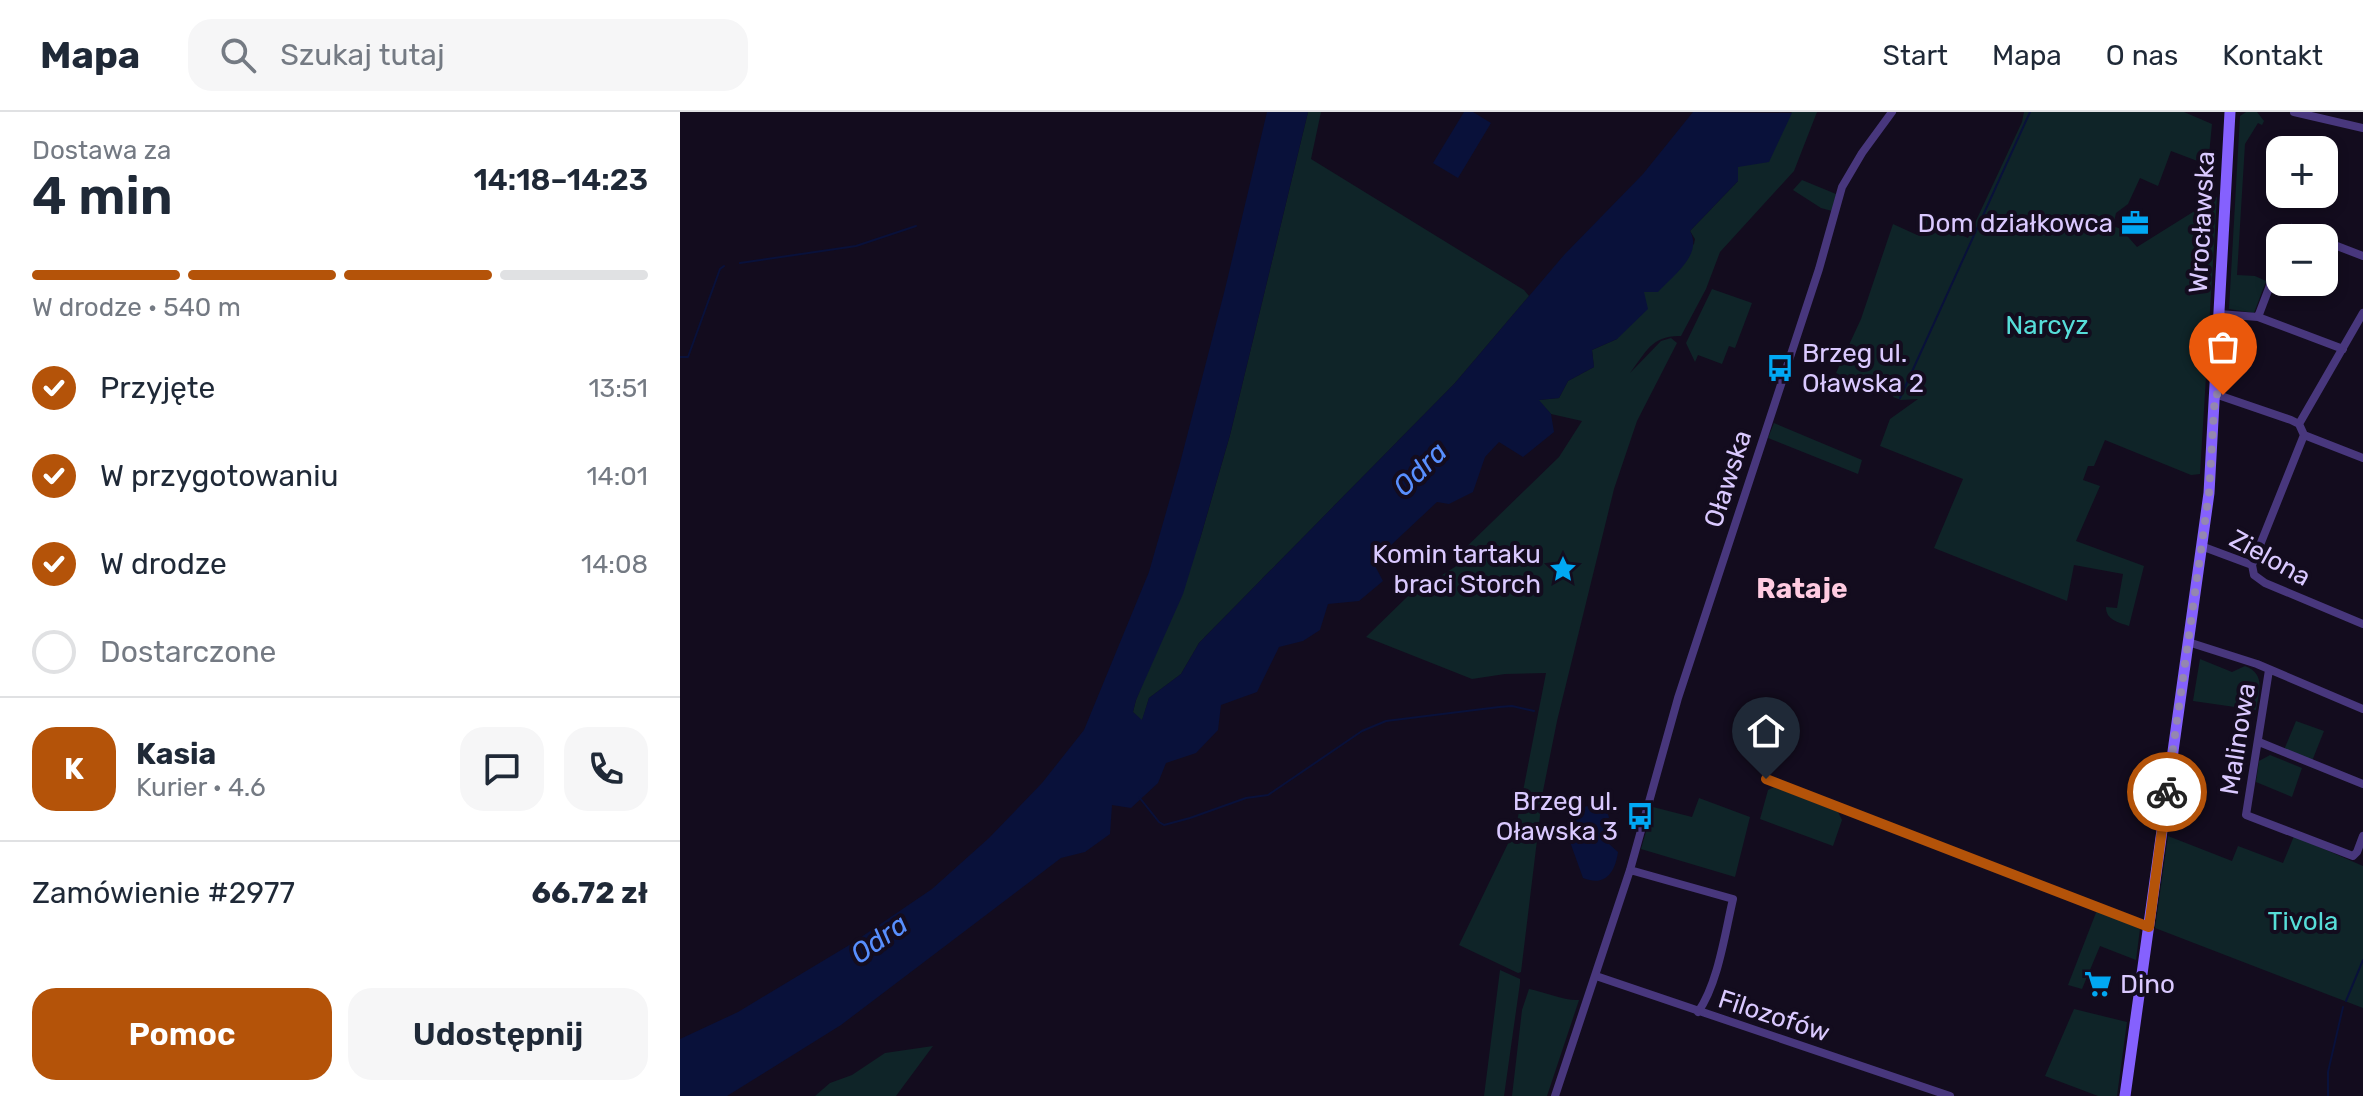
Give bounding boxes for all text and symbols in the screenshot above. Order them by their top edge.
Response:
search box [188,19,748,91]
text: Mapa [40,32,140,78]
icon: search [216,33,260,77]
text: Szukaj tutaj [280,37,445,73]
text: Start [1883,39,1948,72]
text: Mapa [1992,39,2062,72]
text: O nas [2106,39,2178,72]
text: Kontakt [2222,39,2323,72]
text: Dostawa za [32,135,171,166]
map controls [2266,136,2338,296]
button: + [2266,136,2338,208]
street label: Wrocławska [2183,150,2221,294]
text: 14:18–14:23 [473,162,648,198]
text: 4 min [32,165,173,227]
place label: Dom działkowca [1918,208,2113,239]
office icon: Dom działkowca [2120,208,2150,238]
button: − [2266,224,2338,296]
text: W drodze · 540 m [32,292,241,323]
park label: Narcyz [2005,310,2089,341]
pin [2189,313,2257,395]
icon: bag [2201,325,2245,369]
place label: Brzeg ul. Oławska 2 [1802,338,1924,399]
bus stop icon: Brzeg ul. Oławska 2 [1765,353,1795,383]
icon: check [32,366,76,410]
text: Przyjęte [100,370,215,406]
text: 13:51 [588,373,648,404]
street label: Oławska [1698,426,1758,532]
water label: Odra [1386,435,1454,503]
icon: check [32,454,76,498]
text: W przygotowaniu [100,458,339,494]
text: 14:01 [586,461,648,492]
street label: Zielona [2224,523,2316,593]
place label: Komin tartaku braci Storch [1372,539,1541,600]
icon: check [32,542,76,586]
text: W drodze [100,546,227,582]
text: 14:08 [581,549,648,580]
place icon: Komin tartaku braci Storch [1548,554,1578,584]
district label: Rataje [1756,572,1848,605]
text: Dostarczone [100,634,276,670]
street label: Malinowa [2214,681,2262,797]
pin [1732,697,1800,779]
icon: home [1744,709,1788,753]
button: chat [460,727,544,811]
button: phone [564,727,648,811]
text: Kasia [136,736,216,772]
text: K [64,751,84,787]
courier [2127,752,2207,832]
icon: bike [2145,770,2189,814]
text: Kurier · 4.6 [136,772,266,803]
place label: Brzeg ul. Oławska 3 [1496,786,1618,847]
bus stop icon: Brzeg ul. Oławska 3 [1625,801,1655,831]
text: Zamówienie #2977 [32,875,295,911]
text: 66.72 zł [531,875,648,911]
park label: Tivola [2268,906,2338,937]
water label: Odra [844,907,914,971]
supermarket icon: Dino [2083,969,2113,999]
place label: Dino [2120,969,2175,1000]
street label: Filozofów [1714,983,1834,1049]
button: Pomoc [32,988,332,1080]
button: Udostępnij [348,988,648,1080]

